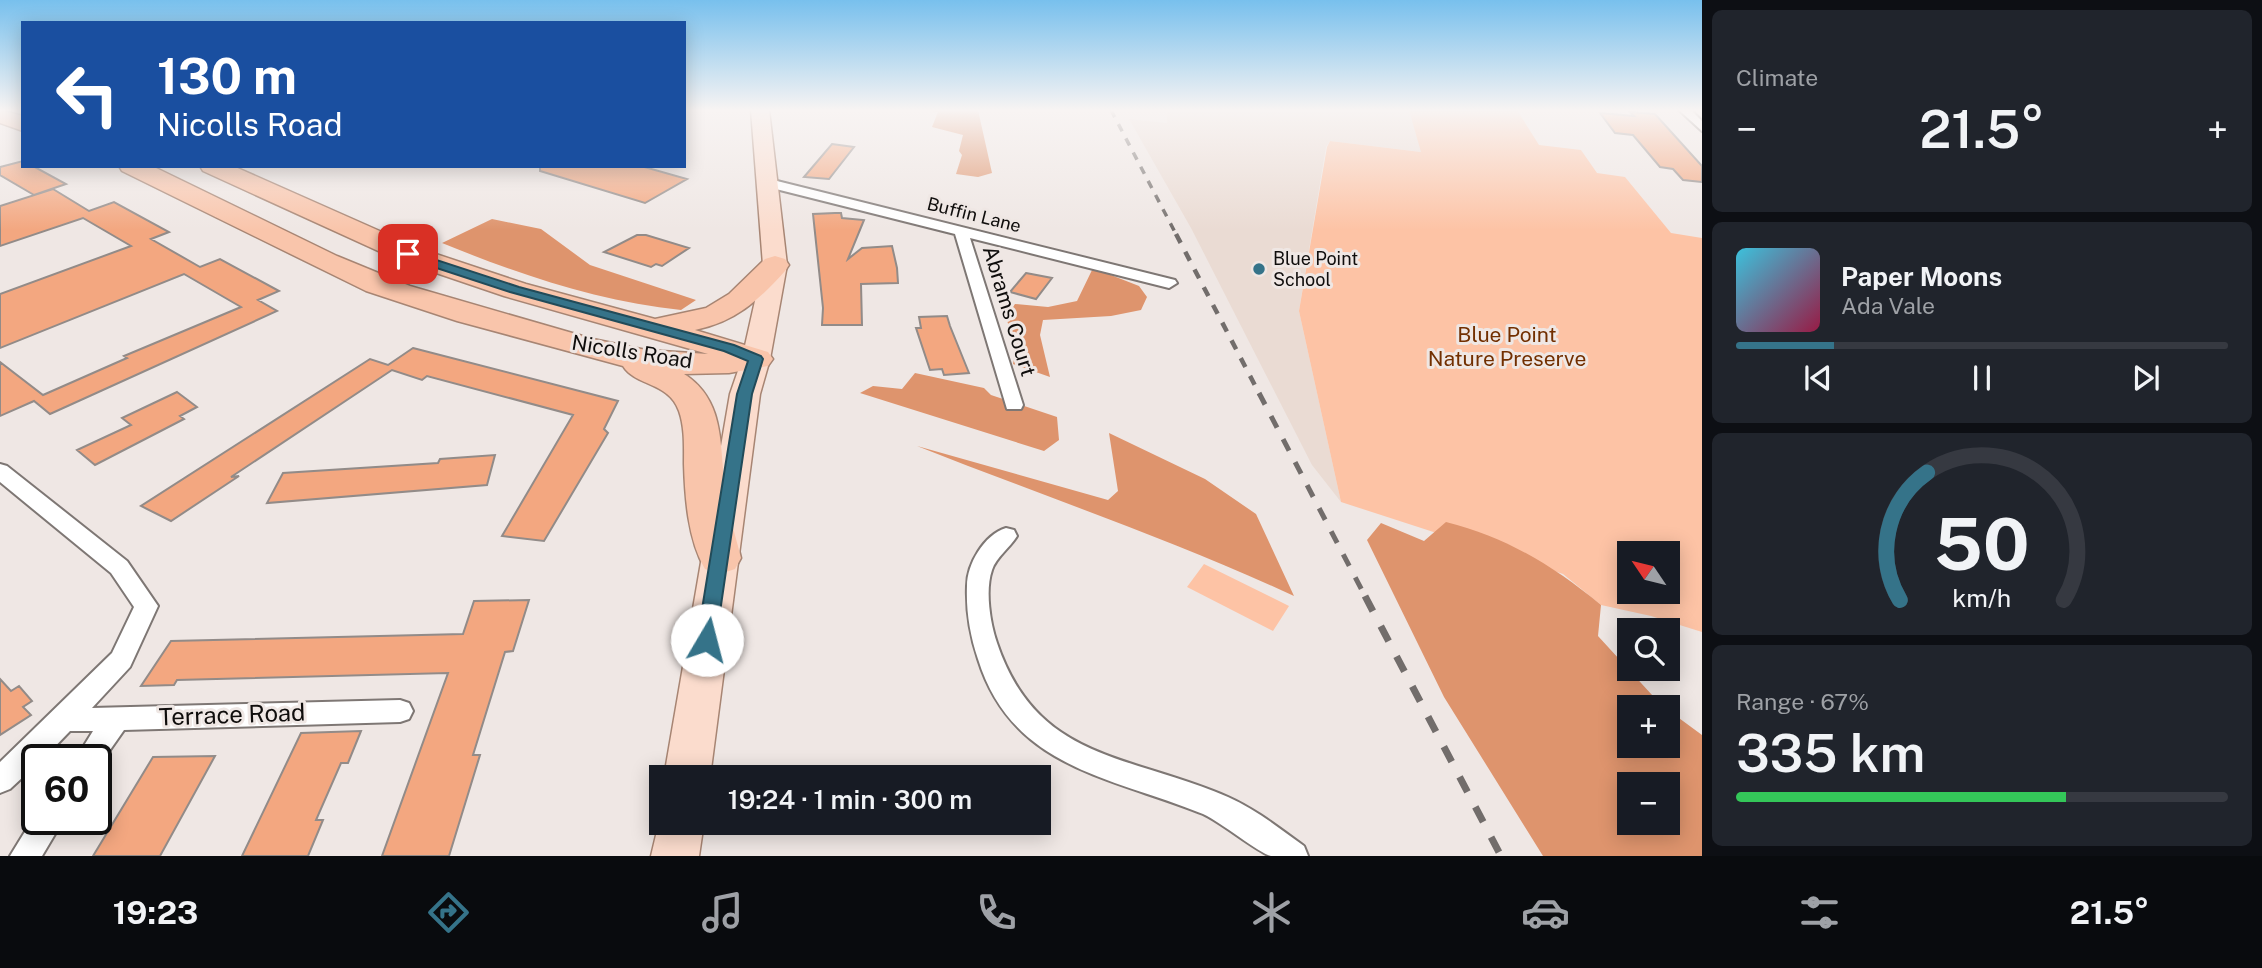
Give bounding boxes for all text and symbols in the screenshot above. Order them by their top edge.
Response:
text: 130 m [157,47,297,105]
icon: left [42,49,133,140]
text: Climate [1736,64,1818,91]
text: 21.5° [1919,99,2045,160]
text: Nicolls Road [157,106,343,143]
text: − [1736,107,1757,152]
text: + [2207,107,2228,152]
street label: Buffin Lane [925,193,1023,236]
pin [378,224,438,284]
icon: arrive [389,235,427,273]
street label: Abrams Court [978,243,1041,379]
place label: Blue Point School [1273,248,1358,290]
marker: Blue Point School [1251,261,1267,277]
text: Paper Moons [1841,261,2002,292]
text: Ada Vale [1841,292,1935,319]
park label: Blue Point Nature Preserve [1428,322,1586,371]
street label: Nicolls Road [570,330,694,373]
icon: previous [1799,359,1837,397]
icon: pause [1963,359,2001,397]
icon: next [2127,359,2165,397]
text: 50 [1934,501,2030,586]
north arrow [1617,541,1680,604]
map controls [1617,541,1680,835]
text: km/h [1953,583,2011,613]
position arrow [670,603,744,677]
button: search [1617,618,1680,681]
text: Range · 67% [1736,688,1869,715]
button: + [1617,695,1680,758]
street label: Terrace Road [158,697,306,731]
text: 335 km [1736,723,1925,784]
speed limit sign: 60 [21,744,112,835]
button: − [1617,772,1680,835]
text: 19:24 · 1 min · 300 m [728,784,972,815]
icon: directions [424,888,473,937]
icon: music [698,888,747,937]
icon: phone [972,888,1021,937]
icon: climate [1247,888,1296,937]
icon: car [1521,888,1570,937]
icon: filters [1795,888,1844,937]
text: 19:23 [113,894,198,931]
text: 21.5° [2070,894,2149,931]

